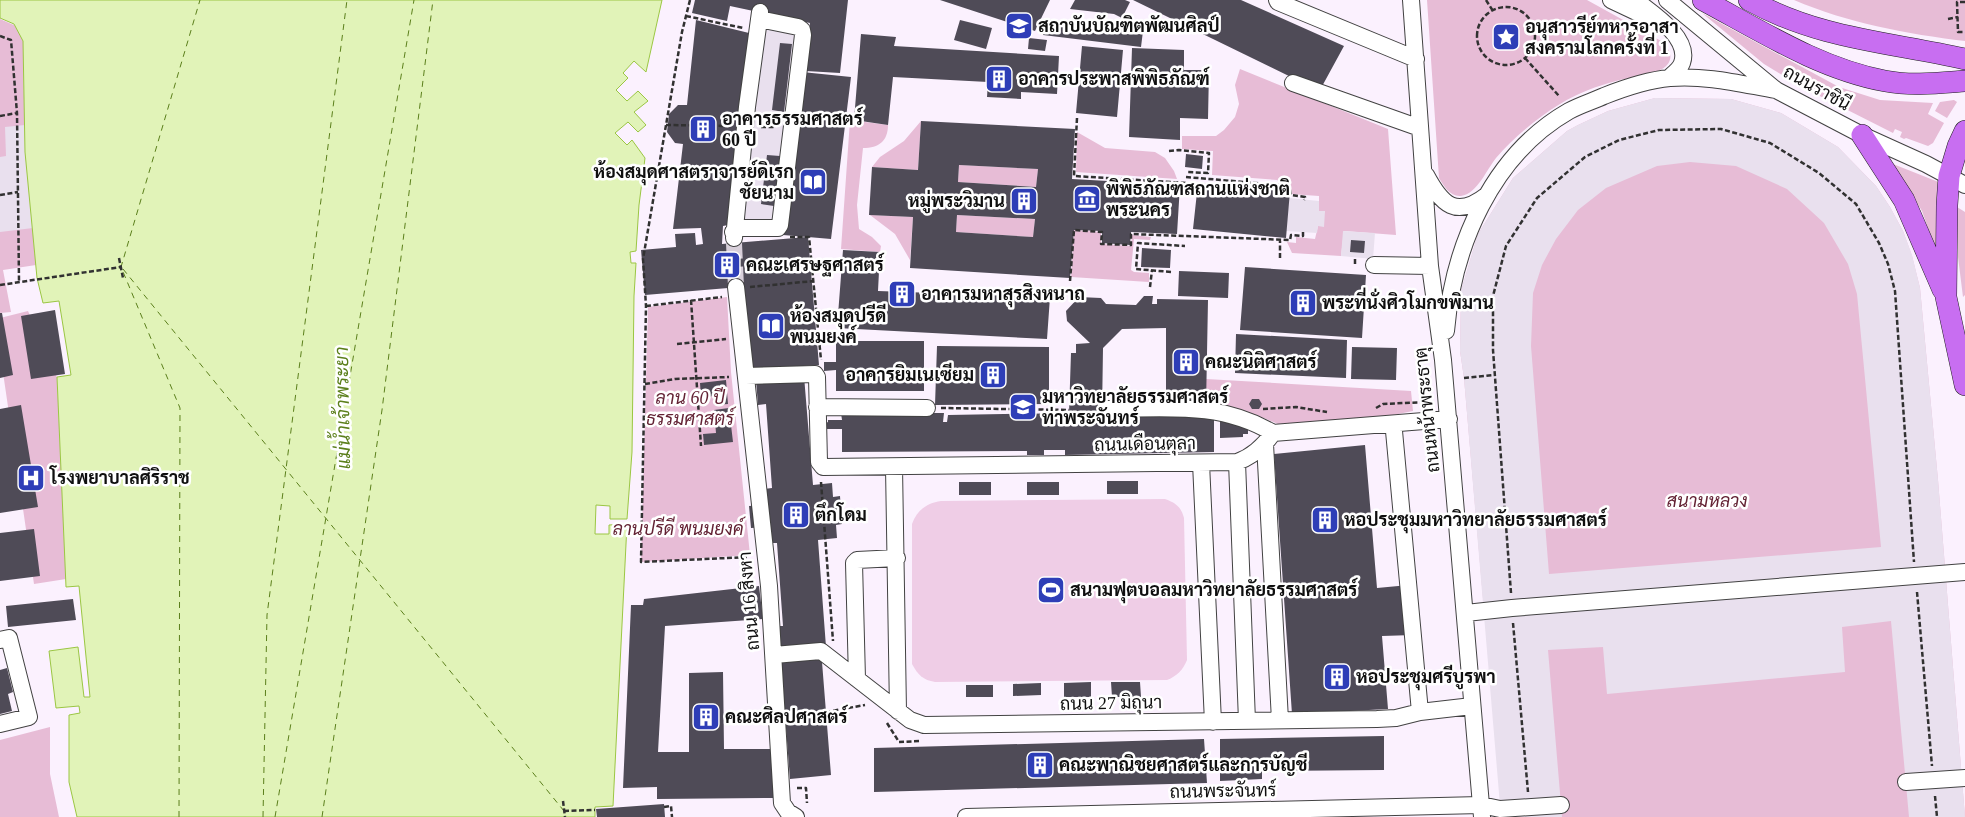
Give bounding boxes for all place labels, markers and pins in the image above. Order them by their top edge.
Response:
school or university icon: สถาบันบัณฑิตพัฒนศิลป์ [1004,11,1034,41]
place label: สถาบันบัณฑิตพัฒนศิลป์ [1038,14,1220,36]
place label: อนุสาวรีย์ทหารอาสา สงครามโลกครั้งที่ 1 [1525,14,1679,58]
place icon: อนุสาวรีย์ทหารอาสา สงครามโลกครั้งที่ 1 [1491,22,1521,52]
building icon: อาคารประพาสพิพิธภัณฑ์ [984,64,1014,94]
place label: อาคารประพาสพิพิธภัณฑ์ [1018,66,1210,89]
place label: อาคารธรรมศาสตร์ 60 ปี [722,106,864,150]
building icon: อาคารธรรมศาสตร์ 60 ปี [688,114,718,144]
place label: ห้องสมุดศาสตราจารย์ดิเรก ชัยนาม [593,159,794,203]
library icon: ห้องสมุดศาสตราจารย์ดิเรก ชัยนาม [798,167,828,197]
place label: พิพิธภัณฑสถานแห่งชาติ พระนคร [1106,177,1290,220]
museum icon: พิพิธภัณฑสถานแห่งชาติ พระนคร [1072,184,1102,214]
building icon: หมู่พระวิมาน [1009,186,1039,216]
place label: หมู่พระวิมาน [908,189,1005,214]
building icon: คณะเศรษฐศาสตร์ [712,250,742,280]
place label: คณะเศรษฐศาสตร์ [746,252,885,277]
building icon: อาคารมหาสุรสิงหนาถ [887,279,917,309]
place label: อาคารมหาสุรสิงหนาถ [921,282,1085,308]
place label: พระที่นั่งศิวโมกขพิมาน [1322,287,1494,313]
building icon: พระที่นั่งศิวโมกขพิมาน [1288,288,1318,318]
place label: ห้องสมุดปรีดี พนมยงค์ [790,303,886,347]
library icon: ห้องสมุดปรีดี พนมยงค์ [756,311,786,341]
building icon: คณะนิติศาสตร์ [1171,347,1201,377]
place label: คณะนิติศาสตร์ [1205,349,1318,372]
building icon: อาคารยิมเนเซียม [978,360,1008,390]
place label: อาคารยิมเนเซียม [845,362,974,385]
place label: มหาวิทยาลัยธรรมศาสตร์ ท่าพระจันทร์ [1042,384,1230,428]
school or university icon: มหาวิทยาลัยธรรมศาสตร์ ท่าพระจันทร์ [1008,392,1038,422]
hospital icon: โรงพยาบาลศิริราช [16,463,46,493]
place label: โรงพยาบาลศิริราช [49,465,190,488]
building icon: ตึกโดม [781,500,811,530]
place label: ตึกโดม [815,502,867,525]
building icon: หอประชุมมหาวิทยาลัยธรรมศาสตร์ [1310,505,1340,535]
place label: หอประชุมมหาวิทยาลัยธรรมศาสตร์ [1344,507,1608,534]
sports icon: สนามฟุตบอลมหาวิทยาลัยธรรมศาสตร์ [1036,575,1066,605]
place label: สนามฟุตบอลมหาวิทยาลัยธรรมศาสตร์ [1070,577,1359,604]
building icon: หอประชุมศรีบูรพา [1322,662,1352,692]
place label: หอประชุมศรีบูรพา [1356,664,1496,691]
building icon: คณะศิลปศาสตร์ [691,702,721,732]
place label: คณะศิลปศาสตร์ [725,704,849,727]
building icon: คณะพาณิชยศาสตร์และการบัญชี [1025,750,1055,780]
place label: คณะพาณิชยศาสตร์และการบัญชี [1059,752,1308,776]

